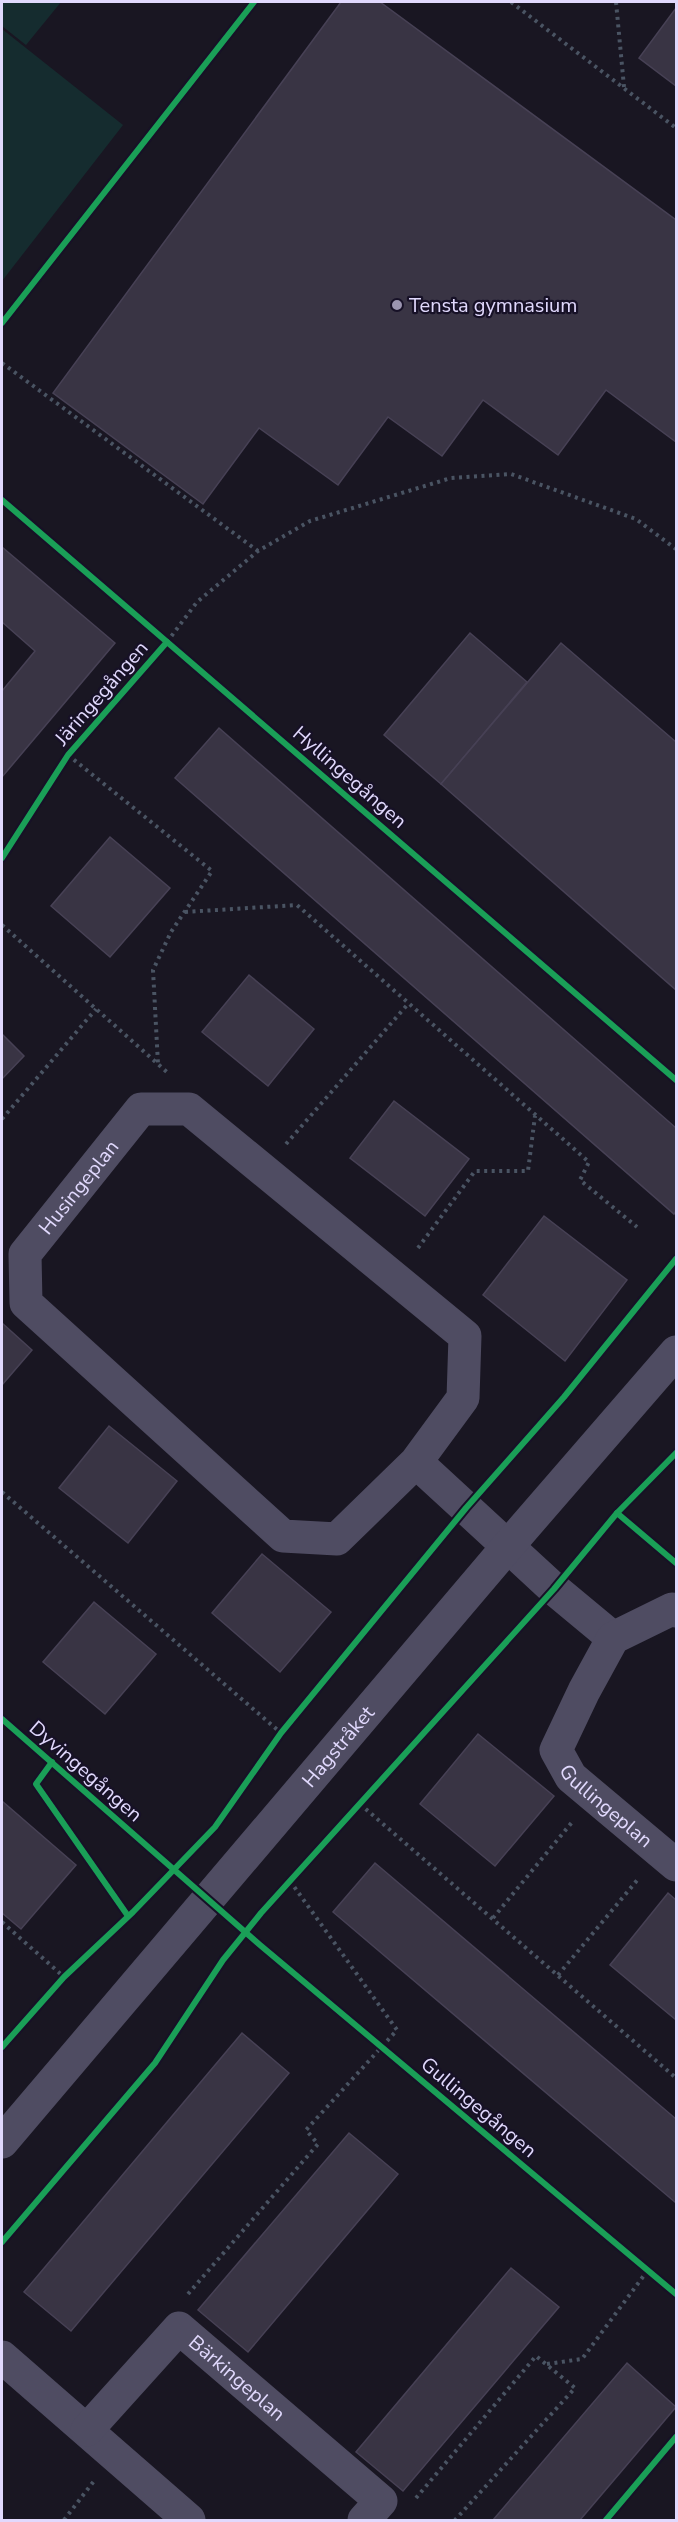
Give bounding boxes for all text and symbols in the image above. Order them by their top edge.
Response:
place label: Tensta gymnasium [409,292,577,319]
marker: Tensta gymnasium [390,298,404,312]
street label: Järingegången [48,635,154,752]
street label: Hyllingegången [287,720,413,835]
street label: Husingeplan [33,1134,125,1240]
street label: Hagstråket [296,1699,381,1793]
street label: Dyvingegången [23,1715,148,1828]
street label: Gullingeplan [553,1760,658,1854]
street label: Gullingegången [415,2051,542,2164]
street label: Bärkingeplan [183,2329,291,2427]

